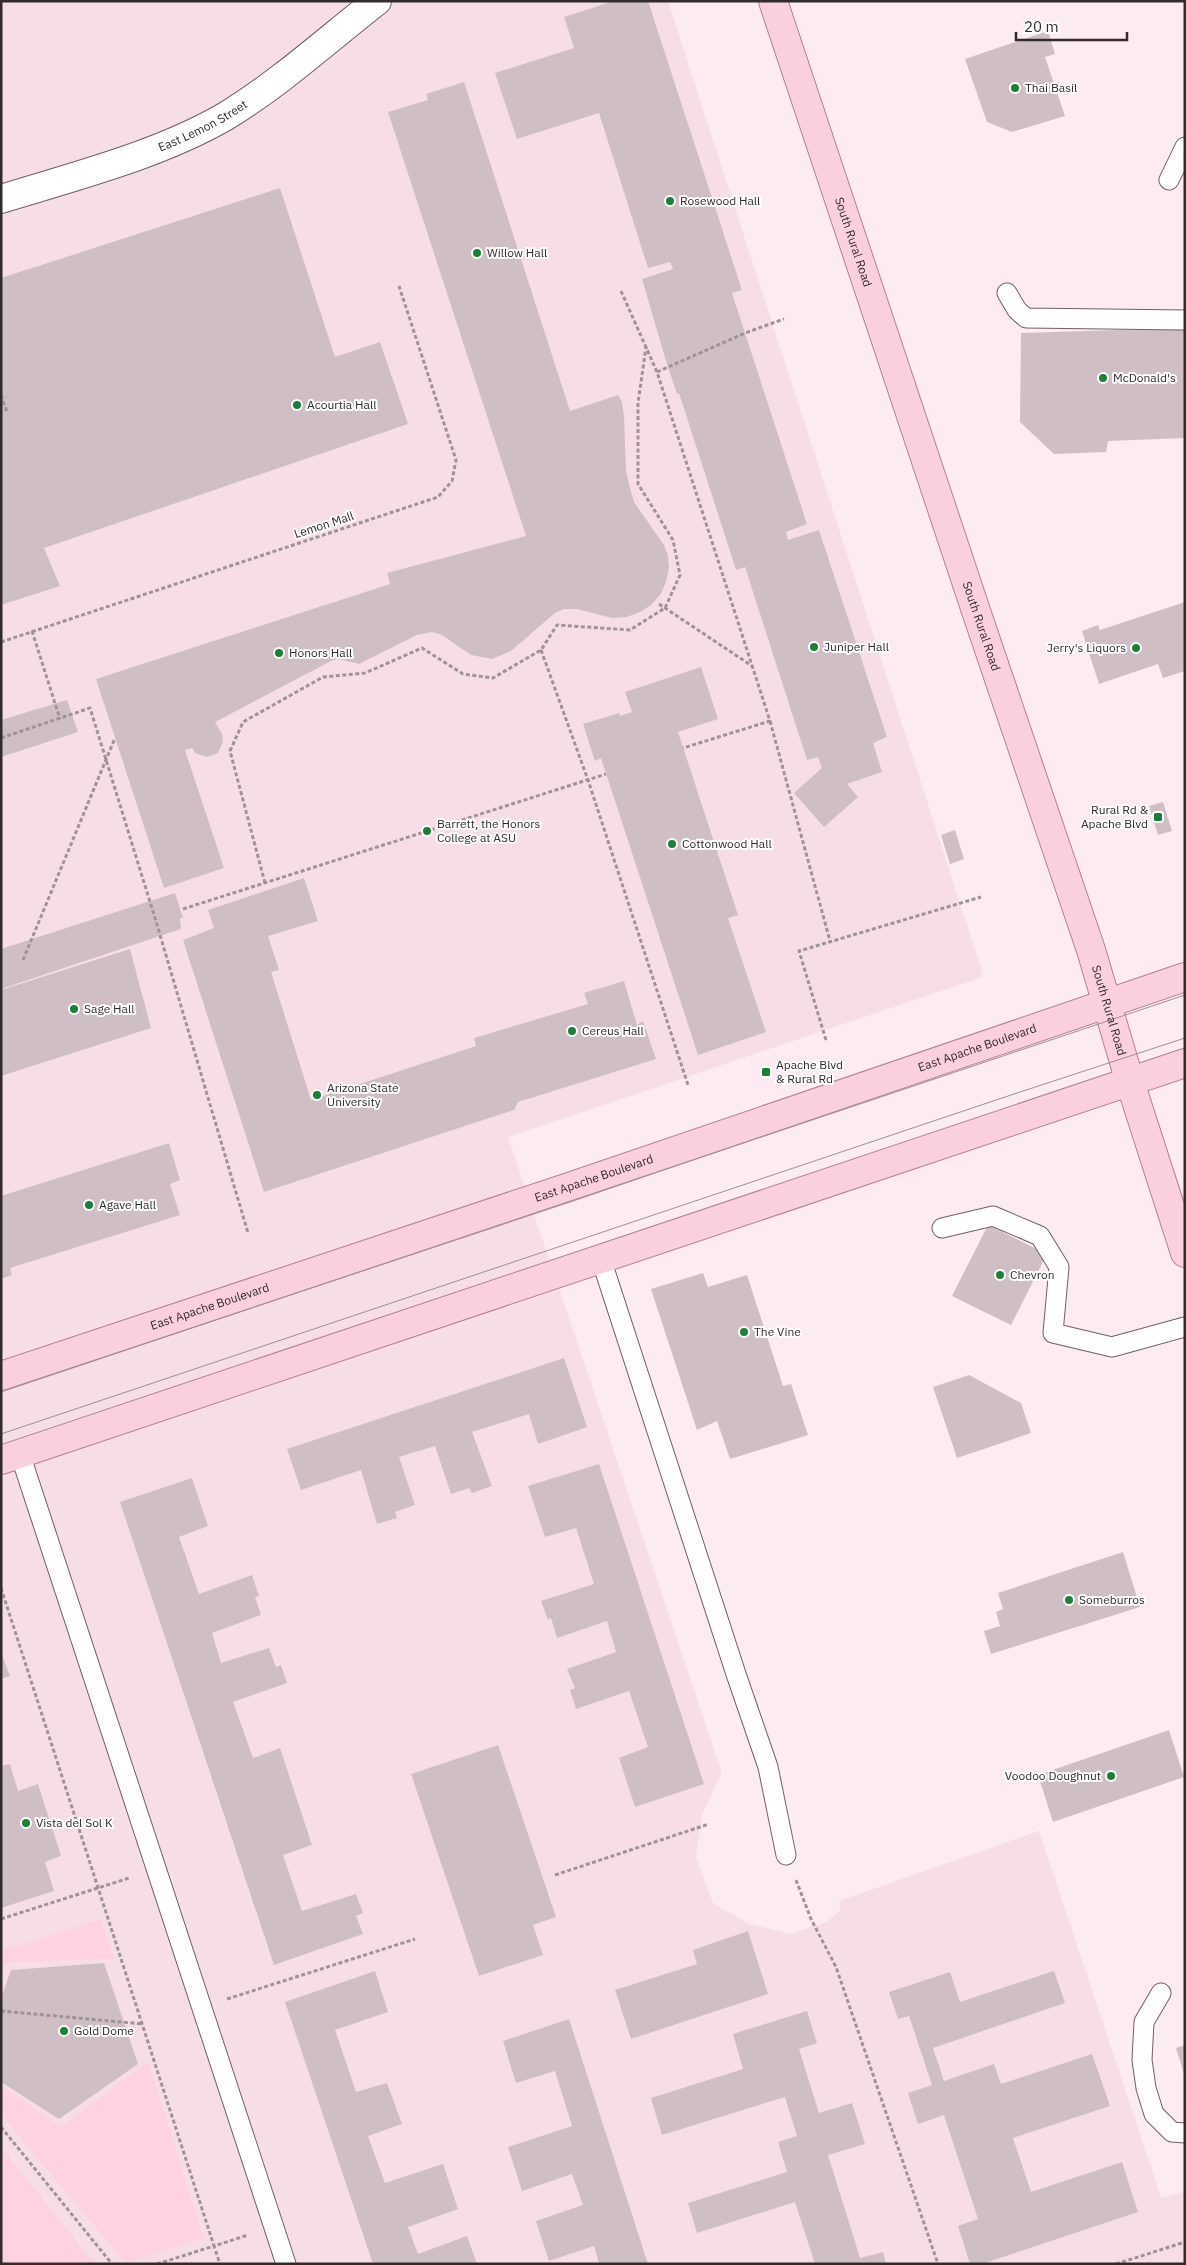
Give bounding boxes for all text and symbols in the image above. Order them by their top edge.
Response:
scale bar [1016,10,1127,42]
text: 20 m [1024,17,1059,36]
place label: Thai Basil [1025,80,1077,95]
marker: Thai Basil [1009,82,1021,94]
street label: East Lemon Street [156,96,250,155]
place label: Rosewood Hall [680,193,760,208]
marker: Rosewood Hall [664,195,676,207]
street label: South Rural Road [832,195,876,289]
place label: Willow Hall [487,245,547,260]
marker: Willow Hall [471,247,483,259]
place label: McDonald's [1113,370,1176,385]
marker: McDonald's [1097,372,1109,384]
place label: Acourtia Hall [307,397,376,412]
marker: Acourtia Hall [291,399,303,411]
street label: Lemon Mall [292,508,356,541]
street label: South Rural Road [960,579,1004,673]
place label: Juniper Hall [824,639,889,654]
place label: Jerry's Liquors [1047,640,1126,655]
marker: Juniper Hall [808,641,820,653]
marker: Jerry's Liquors [1130,642,1142,654]
place label: Honors Hall [289,645,352,660]
marker: Honors Hall [273,647,285,659]
place label: Rural Rd & Apache Blvd [1081,802,1149,831]
marker: Rural Rd & Apache Blvd [1152,811,1164,823]
place label: Barrett, the Honors College at ASU [437,816,541,845]
marker: Barrett, the Honors College at ASU [421,825,433,837]
place label: Cottonwood Hall [682,836,772,851]
marker: Cottonwood Hall [666,838,678,850]
street label: South Rural Road [1089,963,1130,1057]
place label: Sage Hall [84,1001,134,1016]
marker: Sage Hall [68,1003,80,1015]
street label: East Apache Boulevard [916,1020,1038,1074]
place label: Cereus Hall [582,1023,644,1038]
marker: Cereus Hall [566,1025,578,1037]
place label: Apache Blvd & Rural Rd [776,1057,843,1086]
marker: Apache Blvd & Rural Rd [760,1066,772,1078]
place label: Arizona State University [327,1080,399,1109]
marker: Arizona State University [311,1089,323,1101]
street label: East Apache Boulevard [533,1151,655,1205]
place label: Agave Hall [99,1197,156,1212]
marker: Agave Hall [83,1199,95,1211]
place label: Chevron [1010,1267,1055,1282]
marker: Chevron [994,1269,1006,1281]
street label: East Apache Boulevard [148,1279,271,1333]
place label: The Vine [754,1324,801,1339]
marker: The Vine [738,1326,750,1338]
place label: Someburros [1079,1592,1145,1607]
marker: Someburros [1063,1594,1075,1606]
place label: Voodoo Doughnut [1005,1768,1101,1783]
marker: Voodoo Doughnut [1105,1770,1117,1782]
place label: Vista del Sol K [36,1815,113,1830]
marker: Vista del Sol K [20,1817,32,1829]
place label: Gold Dome [74,2023,134,2038]
marker: Gold Dome [58,2025,70,2037]

